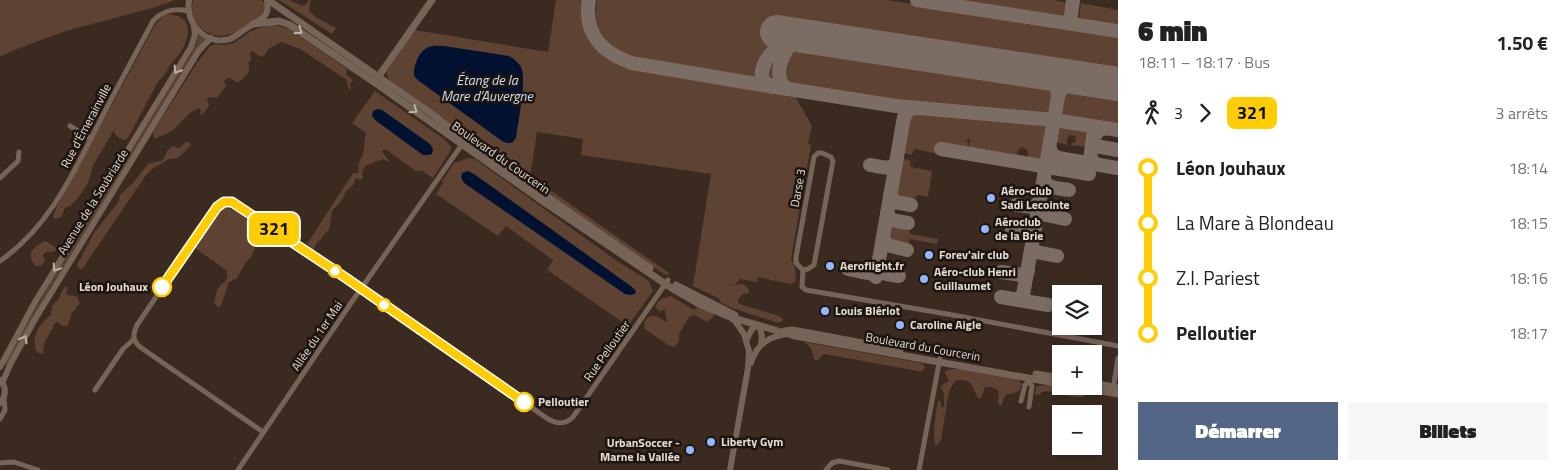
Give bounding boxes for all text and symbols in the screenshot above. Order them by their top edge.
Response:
text: 6 min [1138,9,1208,52]
one-way arrow [294,25,303,35]
text: 1.50 € [1496,28,1548,57]
text: 18:11 – 18:17 · Bus [1138,50,1270,74]
one-way arrow [174,65,184,74]
water label: Étang de la Mare d’Auvergne [441,69,535,106]
street label: Rue d'Émerainville [55,80,116,171]
icon: walk [1138,99,1166,127]
icon: forward [1191,99,1219,127]
text: 321 [1237,99,1267,126]
text: 3 [1174,101,1183,125]
text: 3 arrêts [1496,101,1548,125]
one-way arrow [408,104,418,113]
street label: Boulevard du Courcerin [448,116,554,199]
street label: Avenue de la Soubriarde [52,145,133,258]
text: Léon Jouhaux [1176,153,1285,182]
text: 18:14 [1509,156,1548,180]
street label: Darse 3 [785,167,810,209]
place label: Aéro-club Sadi Lecointe [1001,181,1070,214]
marker: Aéro-club Sadi Lecointe [985,192,997,204]
text: La Mare à Blondeau [1176,208,1334,237]
text: 18:15 [1509,211,1548,235]
place label: Aéroclub de la Brie [995,212,1043,245]
line badge: 321 [245,213,303,245]
text: 321 [259,215,289,242]
marker: Aéroclub de la Brie [979,223,991,235]
place label: Forev'air club [939,245,1009,264]
marker: Forev'air club [923,249,935,261]
place label: Aeroflight.fr [840,256,904,275]
marker: Aeroflight.fr [824,260,836,272]
one-way arrow [52,262,62,271]
place label: Aéro-club Henri Guillaumet [934,262,1016,295]
text: Z.I. Pariest [1176,263,1260,292]
unlabelled marker [328,264,342,278]
text: 18:16 [1509,266,1548,290]
marker: Aéro-club Henri Guillaumet [918,273,930,285]
place label: Léon Jouhaux [79,277,148,296]
marker: Léon Jouhaux [152,277,172,297]
map controls [1052,285,1102,455]
button: layers [1052,285,1102,335]
street label: Allée du 1er Mai [286,297,347,375]
unlabelled marker [377,298,391,312]
place label: Louis Blériot [835,301,901,320]
marker: Louis Blériot [819,305,831,317]
place label: Caroline Aigle [910,315,981,334]
street label: Rue Pelloutier [578,316,635,385]
text: Pelloutier [1176,318,1256,347]
marker: Caroline Aigle [894,319,906,331]
text: 18:17 [1509,321,1548,345]
street label: Boulevard du Courcerin [864,327,982,366]
one-way arrow [17,335,27,344]
button: + [1052,345,1102,395]
marker: Pelloutier [514,392,534,412]
place label: Pelloutier [538,392,589,411]
button: Démarrer [1138,402,1338,460]
button: Billets [1348,402,1548,460]
button: − [1052,405,1102,455]
place label: Liberty Gym [721,432,783,451]
place label: UrbanSoccer - Marne la Vallée [600,433,680,466]
marker: Liberty Gym [705,436,717,448]
marker: UrbanSoccer - Marne la Vallée [684,444,696,456]

